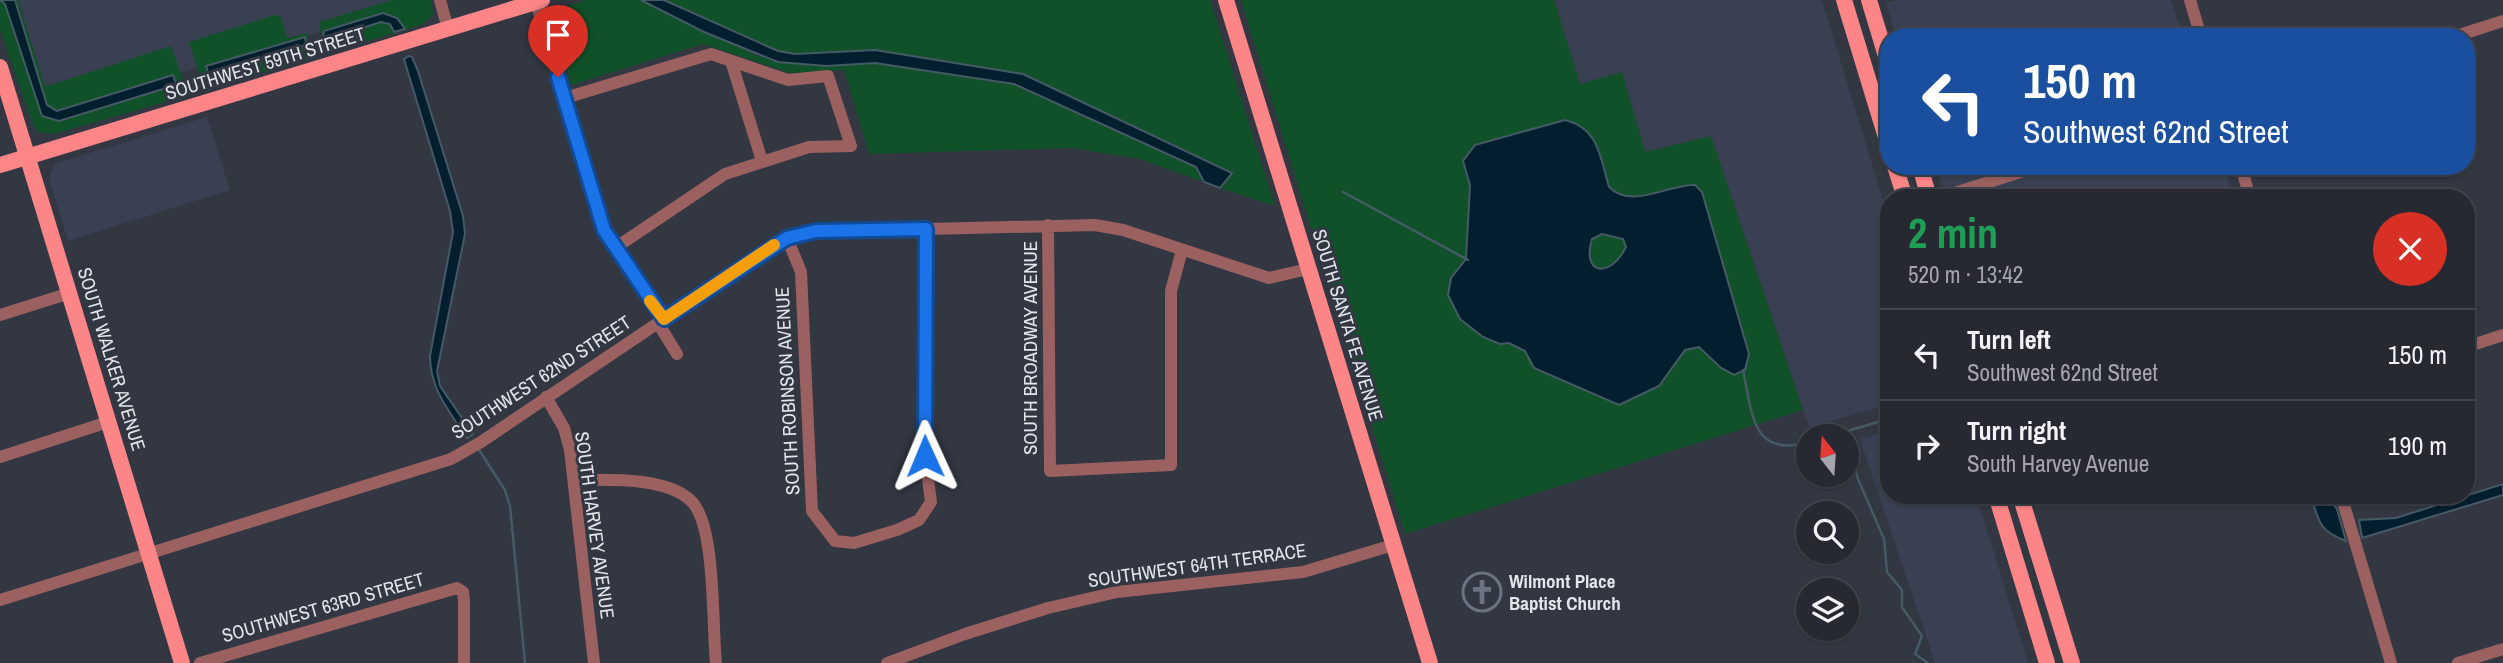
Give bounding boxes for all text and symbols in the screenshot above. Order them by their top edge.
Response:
pin [528,5,588,77]
icon: arrive [539,16,577,54]
street label: SOUTHWEST 59TH STREET [162,20,368,106]
text: 150 m [2023,47,2137,113]
icon: left [1908,56,1999,147]
text: Southwest 62nd Street [2023,110,2289,153]
text: 2 min [1908,205,1998,261]
button: close [2373,212,2447,286]
street label: SOUTH SANTA FE AVENUE [1306,226,1390,424]
street label: SOUTH BROADWAY AVENUE [1017,241,1043,455]
text: 520 m · 13:42 [1908,259,2023,290]
street label: SOUTH WALKER AVENUE [72,264,152,454]
street label: SOUTH ROBINSON AVENUE [769,286,805,496]
street label: SOUTHWEST 62ND STREET [446,309,636,445]
text: Turn left [1967,322,2051,357]
icon: left [1908,336,1946,374]
text: 150 m [2388,337,2447,372]
text: Southwest 62nd Street [1967,357,2158,388]
text: Turn right [1967,413,2066,448]
position arrow [888,419,962,493]
north arrow [1796,424,1858,486]
map controls [1796,424,1859,641]
icon: right [1908,427,1946,465]
text: 190 m [2388,428,2447,463]
street label: SOUTH HARVEY AVENUE [569,430,621,620]
text: South Harvey Avenue [1967,448,2149,479]
button: search [1796,501,1859,564]
street label: SOUTHWEST 64TH TERRACE [1086,537,1308,593]
street label: SOUTHWEST 63RD STREET [219,566,428,648]
place label: Wilmont Place Baptist Church [1509,568,1621,616]
church icon: Wilmont Place Baptist Church [1461,571,1503,613]
button: layers [1796,578,1859,641]

